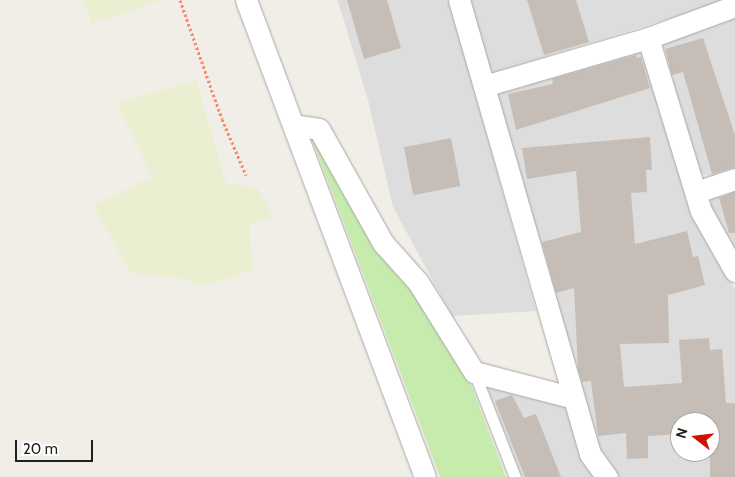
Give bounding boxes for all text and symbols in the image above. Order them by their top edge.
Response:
north arrow [670,412,720,462]
text: N [672,426,692,440]
scale bar [18,430,95,462]
text: 20 m [23,440,58,458]

